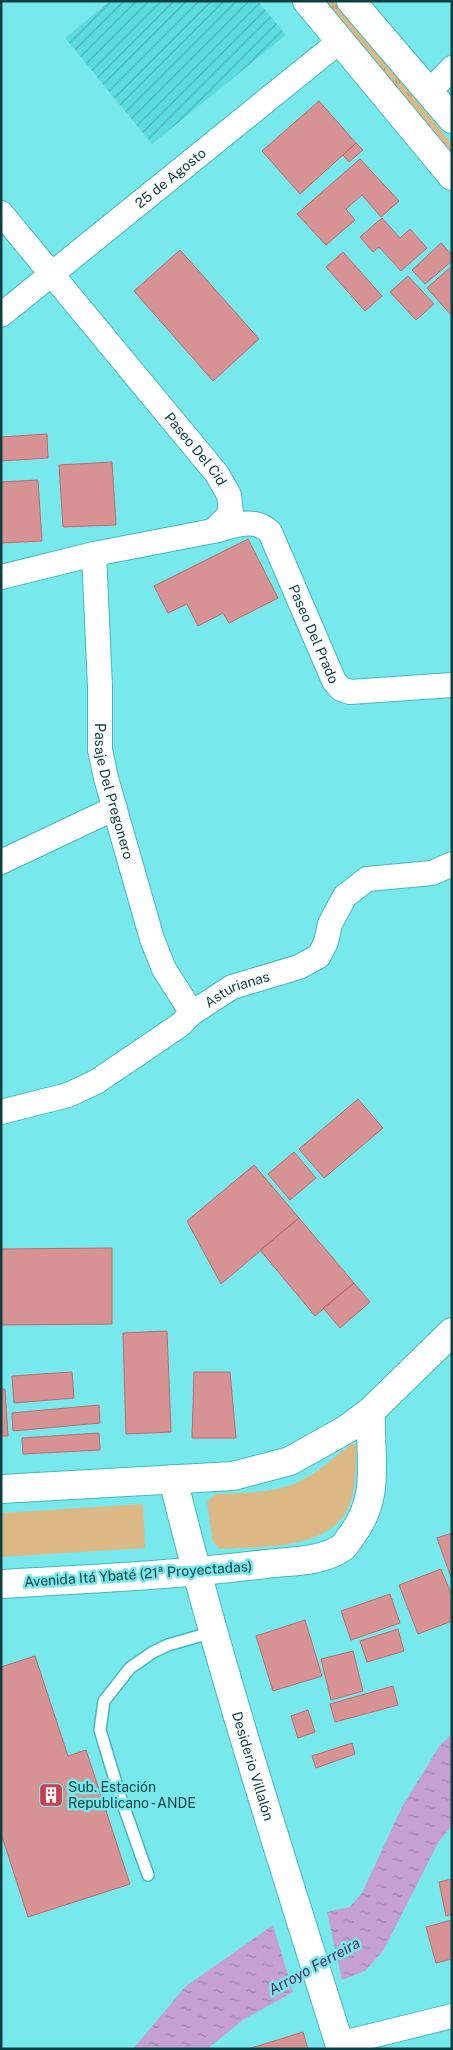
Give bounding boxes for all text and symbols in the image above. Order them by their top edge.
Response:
street label: 25 de Agosto [132,145,209,211]
street label: Paseo Del Cid [161,409,230,488]
street label: Paseo Del Prado [285,582,342,686]
street label: Pasaje Del Pregonero [91,723,137,861]
street label: Asturianas [202,968,271,1011]
street label: Avenida Itá Ybaté (21ª Proyectadas) [24,1558,252,1590]
street label: Desiderio Villalón [229,1710,277,1823]
place label: Sub. Estación Republicano - ANDE [68,1779,196,1811]
building icon: Sub. Estación Republicano - ANDE [38,1782,64,1808]
water label: Arroyo Ferreira [265,1934,363,1998]

